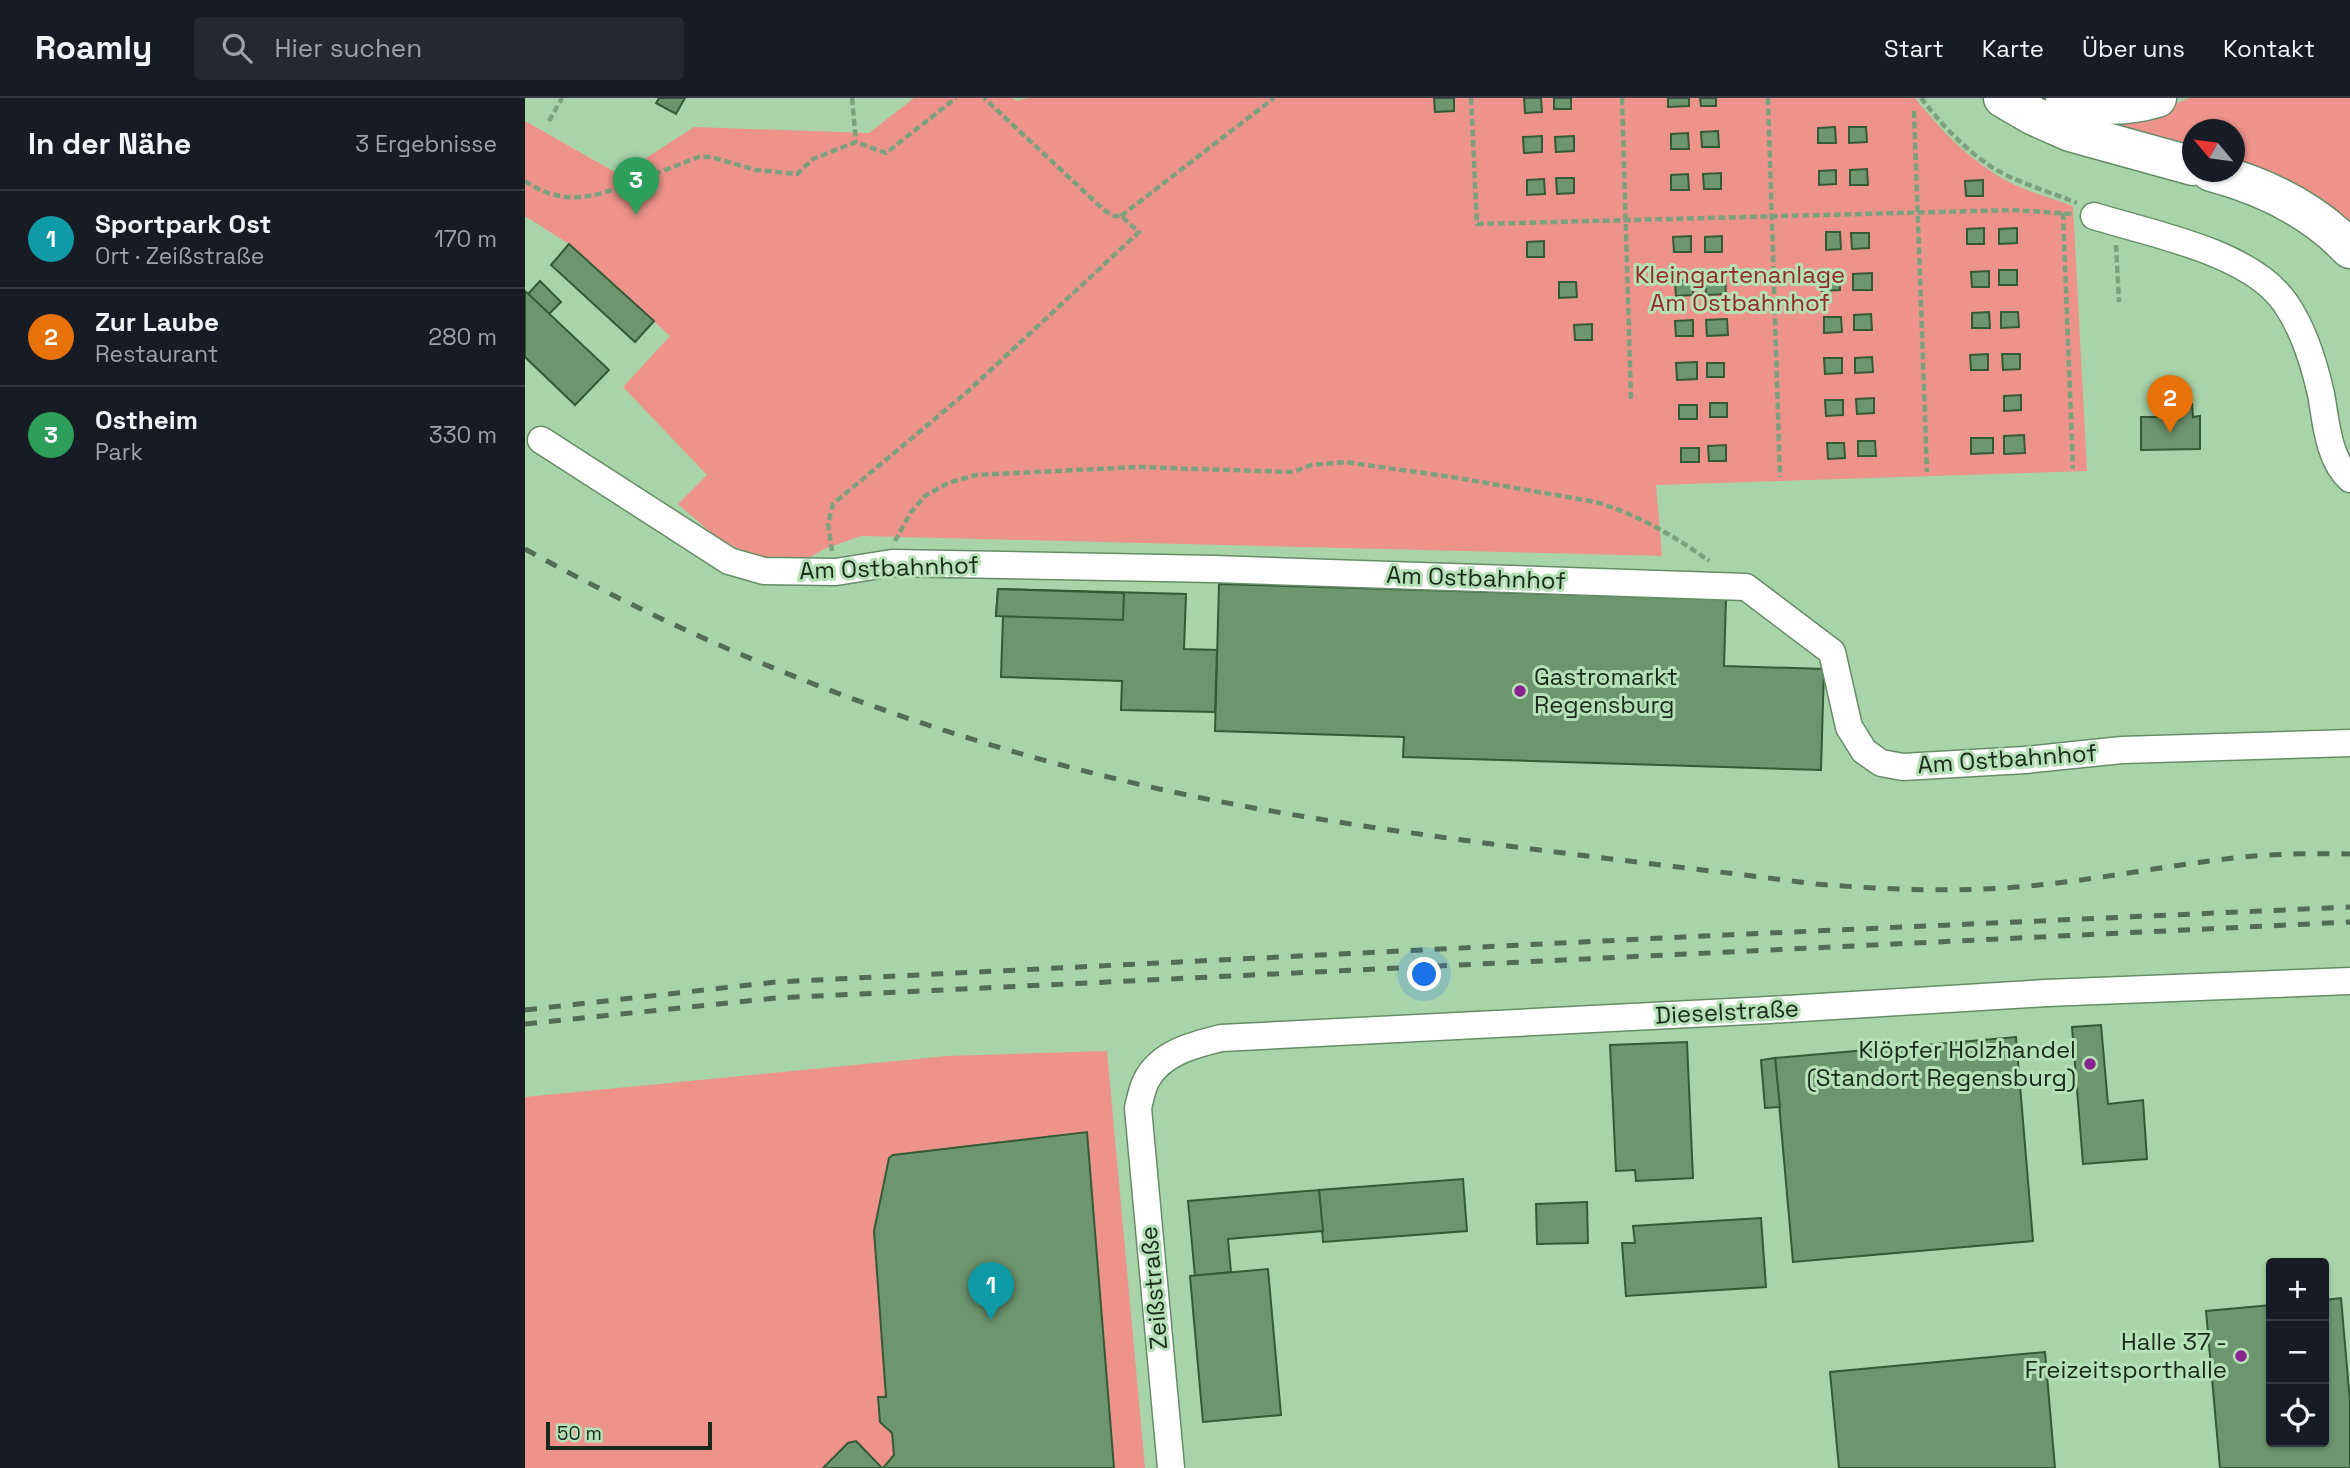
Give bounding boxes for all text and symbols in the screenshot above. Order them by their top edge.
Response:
search box [194,17,684,80]
text: Roamly [35,27,152,69]
icon: search [218,29,256,67]
text: Hier suchen [274,31,422,65]
text: Start [1884,33,1944,64]
text: Karte [1982,33,2044,64]
text: Über uns [2082,33,2185,64]
text: Kontakt [2223,33,2315,64]
north arrow [2182,119,2245,182]
text: In der Nähe [28,124,191,163]
text: 3 Ergebnisse [355,129,497,159]
pin: 3 [613,157,659,215]
text: Sportpark Ost [95,207,271,241]
text: 1 [46,224,56,254]
text: 170 m [434,224,497,254]
text: Ort · Zeißstraße [95,241,264,271]
park label: Kleingartenanlage Am Ostbahnhof [1635,259,1845,318]
text: Zur Laube [95,305,219,339]
text: 2 [44,322,58,352]
text: 280 m [428,322,497,352]
text: Restaurant [95,339,218,369]
pin: 2 [2147,375,2193,433]
text: Ostheim [95,403,198,437]
text: 3 [44,420,58,450]
text: 330 m [429,420,497,450]
text: Park [95,437,143,467]
street label: Am Ostbahnhof [799,549,979,586]
street label: Am Ostbahnhof [1386,559,1566,596]
place label: Gastromarkt Regensburg [1534,661,1678,720]
marker: Gastromarkt Regensburg [1512,683,1528,699]
street label: Am Ostbahnhof [1916,737,2098,780]
your location [1407,957,1441,991]
street label: Dieselstraße [1654,992,1800,1031]
place label: Klöpfer Holzhandel (Standort Regensburg) [1807,1034,2076,1093]
marker: Klöpfer Holzhandel (Standort Regensburg) [2082,1056,2098,1072]
street label: Zeißstraße [1133,1225,1174,1351]
map controls [2266,1258,2329,1447]
button: + [2266,1258,2329,1321]
pin: 1 [968,1262,1014,1320]
button: − [2266,1321,2329,1384]
place label: Halle 37 - Freizeitsporthalle [2025,1326,2227,1385]
marker: Halle 37 - Freizeitsporthalle [2233,1348,2249,1364]
button: locate [2266,1384,2329,1447]
scale bar [546,1419,712,1451]
text: 50 m [557,1421,602,1446]

